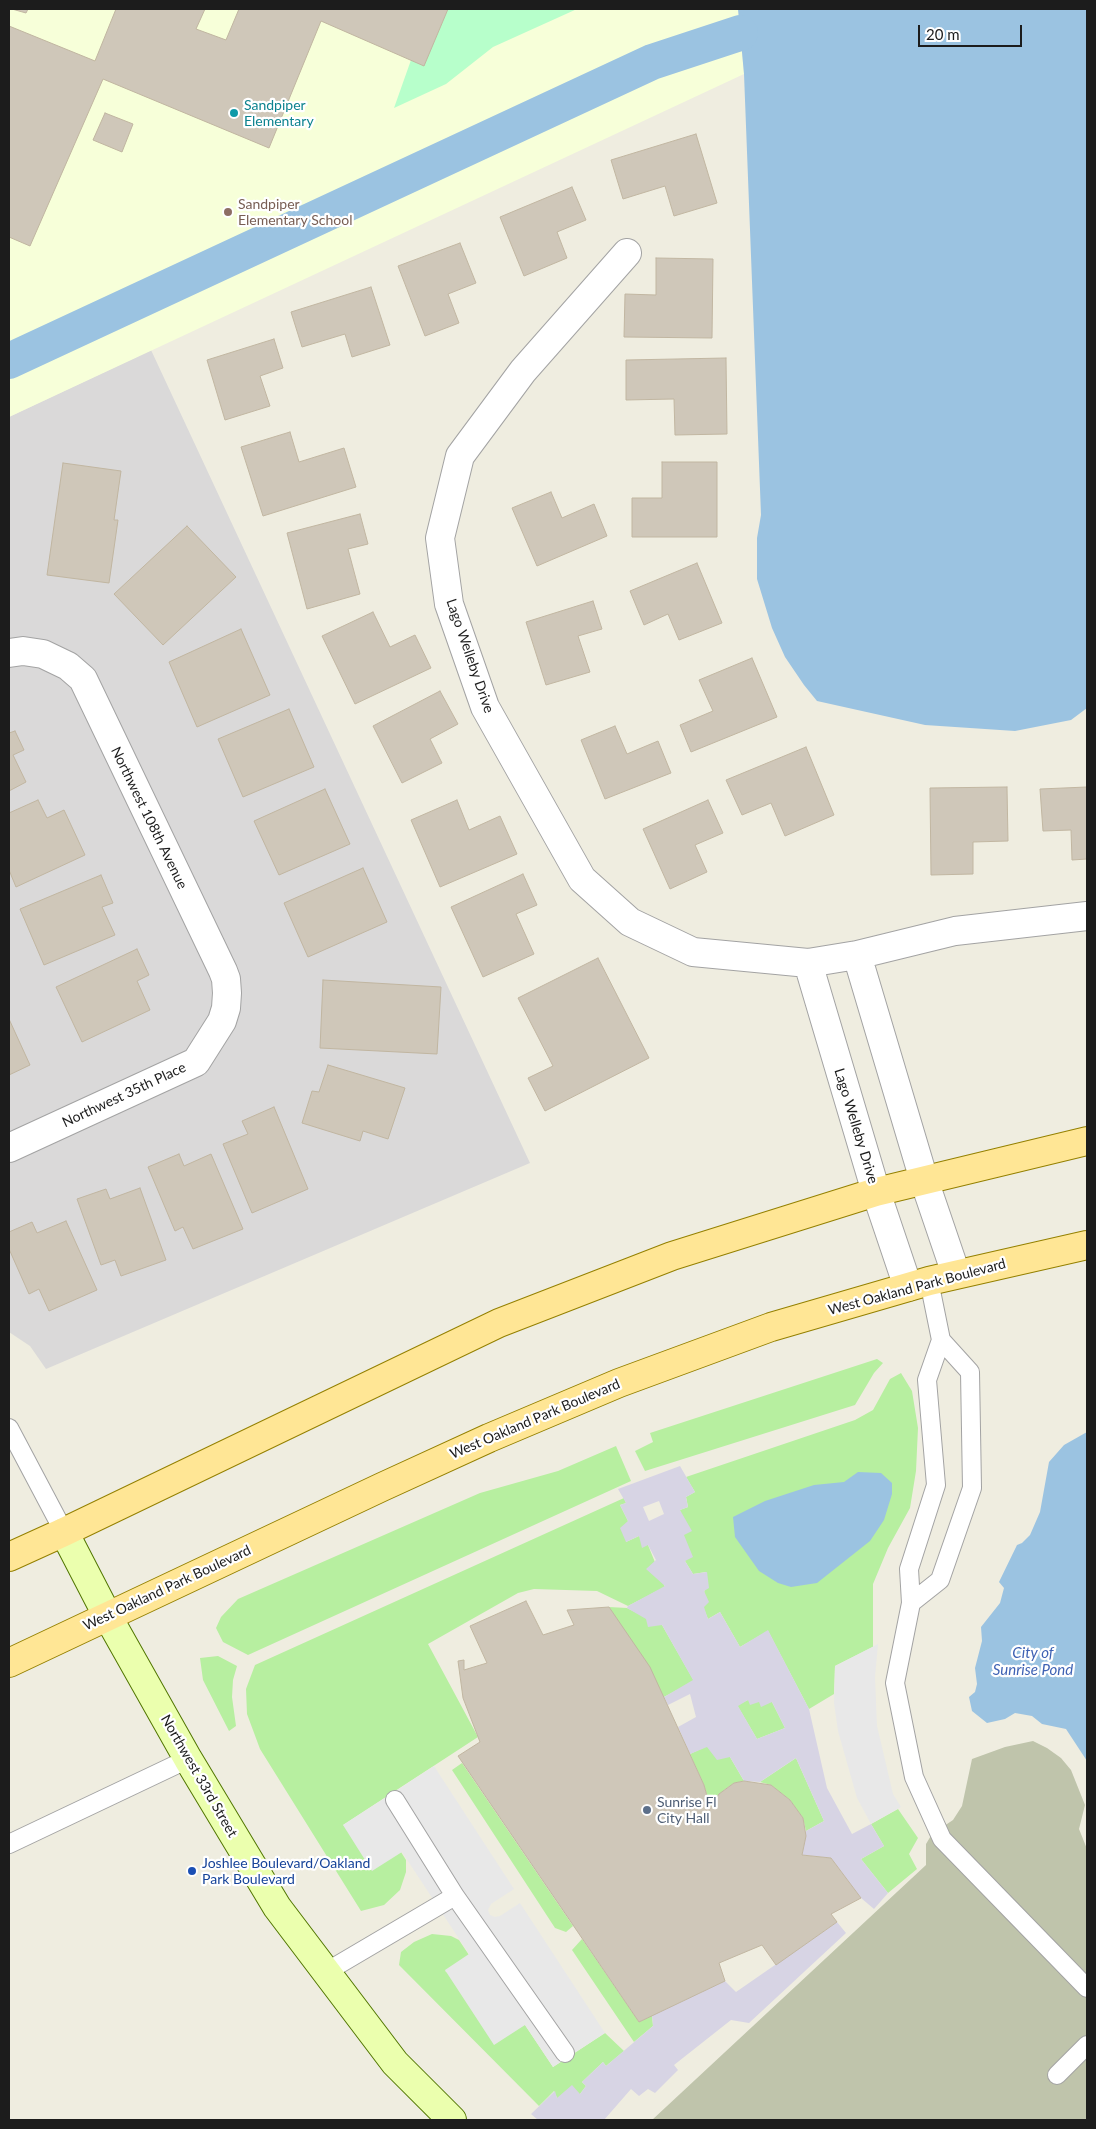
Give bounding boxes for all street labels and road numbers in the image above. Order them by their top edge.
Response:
street label: Lago Welleby Drive [443,597,497,715]
street label: Northwest 108th Avenue [107,744,191,892]
street label: Northwest 35th Place [60,1059,188,1131]
street label: Lago Welleby Drive [830,1066,882,1186]
street label: West Oakland Park Boulevard [826,1255,1008,1319]
street label: West Oakland Park Boulevard [447,1375,623,1463]
street label: West Oakland Park Boulevard [80,1542,254,1634]
street label: Northwest 33rd Street [157,1712,241,1840]

